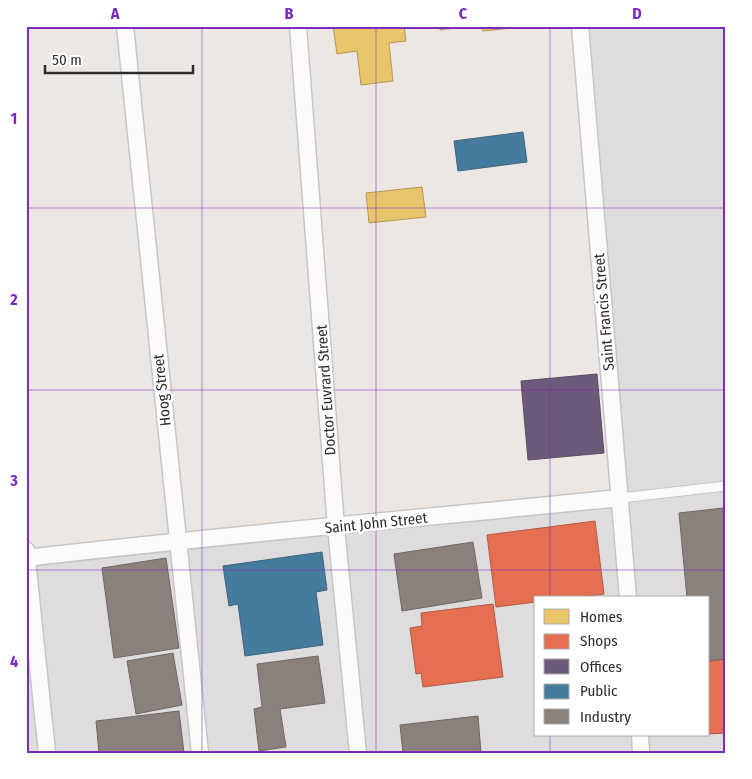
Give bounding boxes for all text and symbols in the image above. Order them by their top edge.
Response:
text: A [110,4,120,23]
text: B [285,4,294,23]
text: C [459,4,468,23]
text: D [632,4,642,23]
scale bar [45,42,192,74]
text: 50 m [52,51,82,69]
text: 1 [11,109,17,128]
street label: Saint Francis Street [590,252,618,372]
text: 2 [9,290,18,309]
street label: Doctor Euvrard Street [312,324,340,456]
street label: Hoog Street [149,353,175,427]
text: 3 [9,471,18,490]
street label: Saint John Street [324,509,428,537]
legend [534,596,710,736]
text: Homes [580,608,622,626]
text: Shops [580,632,618,650]
text: 4 [10,652,18,671]
text: Offices [580,658,622,676]
text: Public [580,682,618,700]
text: Industry [580,708,631,726]

